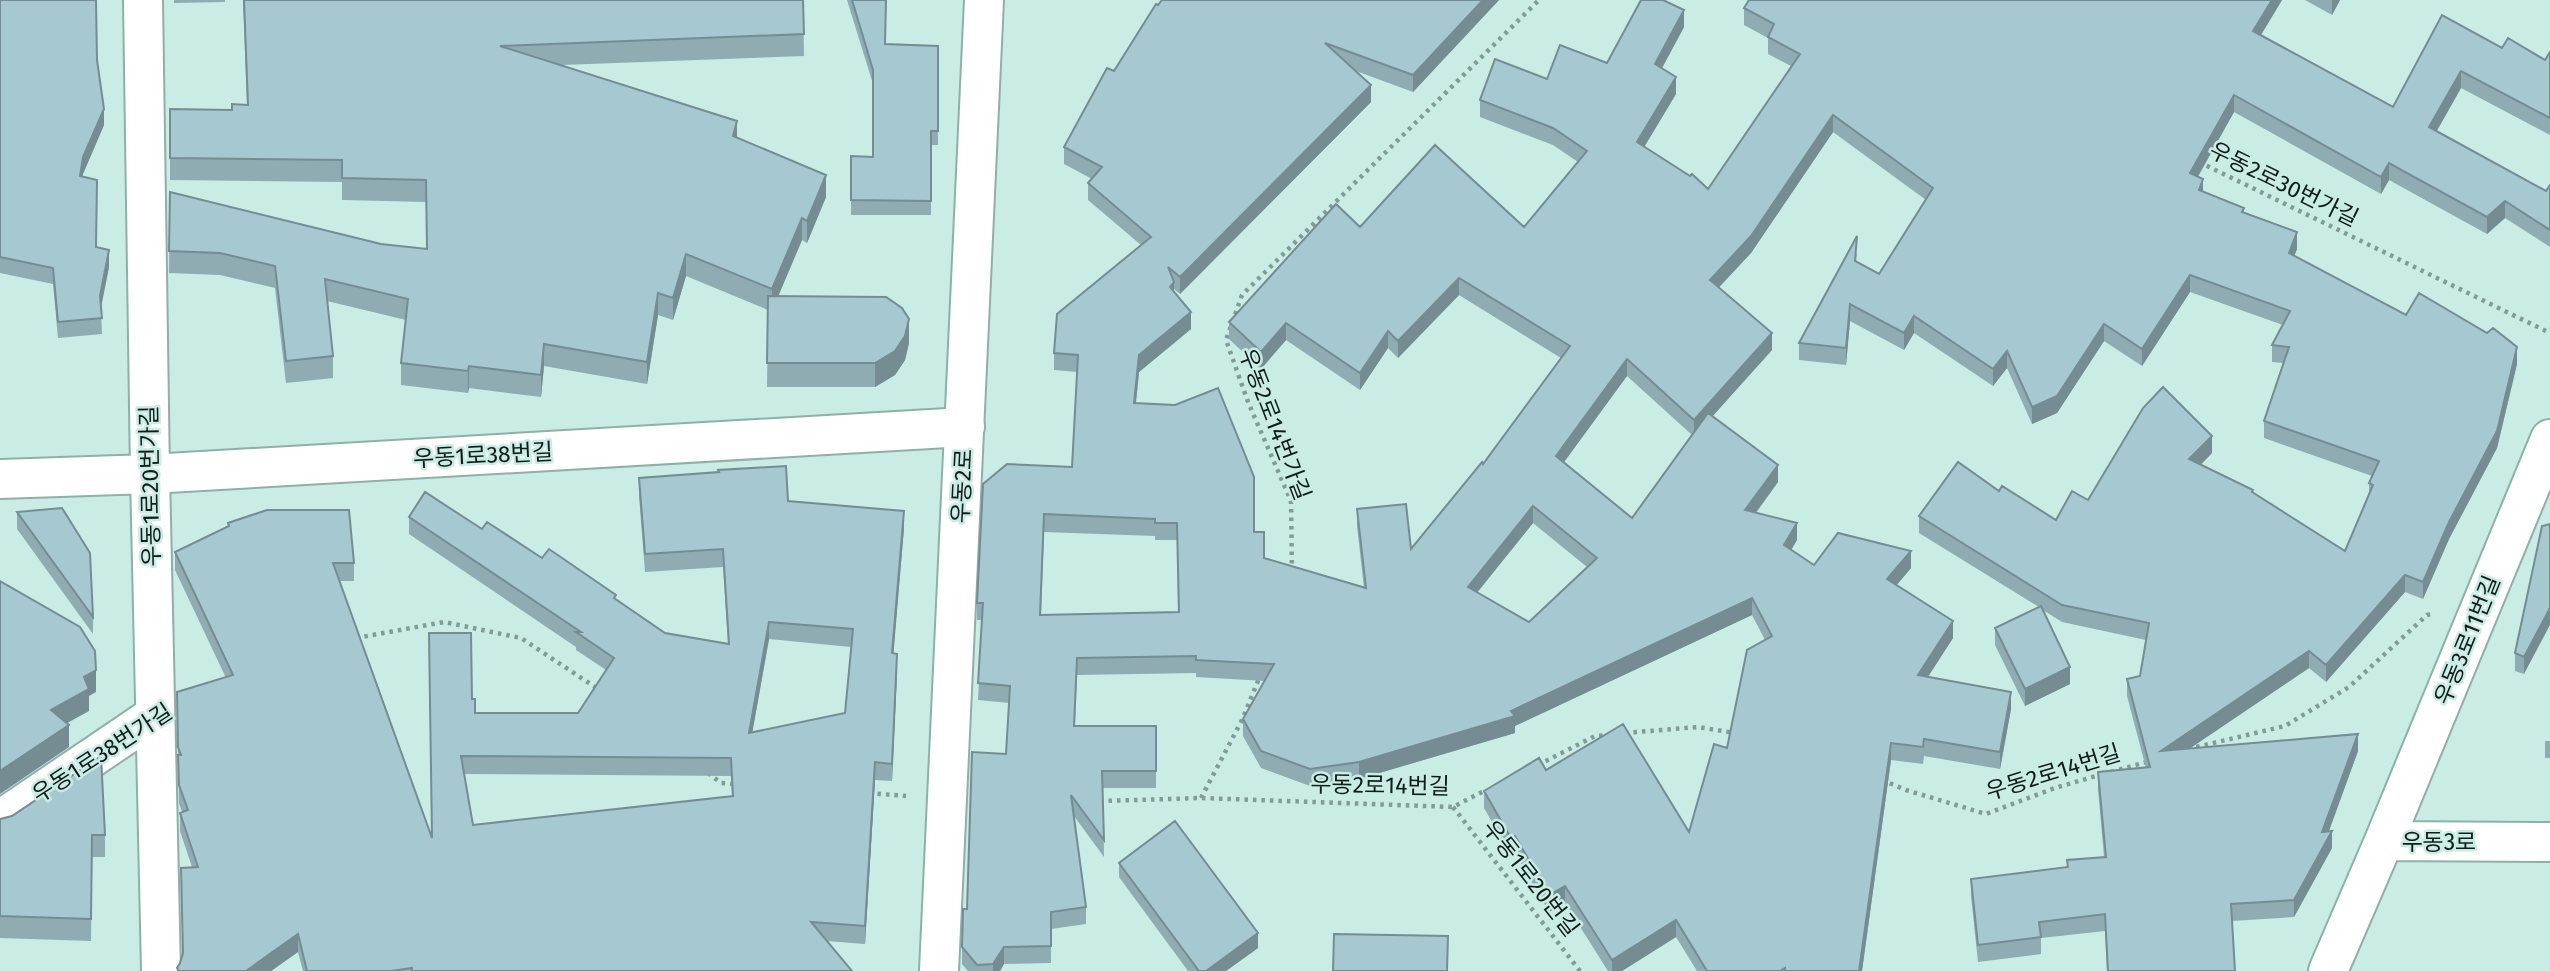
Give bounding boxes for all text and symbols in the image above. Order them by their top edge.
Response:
street label: 우동2로30번가길 [2205,136,2363,232]
street label: 우동2로14번가길 [1233,344,1317,504]
street label: 우동1로20번가길 [135,405,165,567]
street label: 우동1로38번길 [412,437,554,473]
street label: 우동2로 [946,448,978,524]
street label: 우동3로11번길 [2428,571,2506,709]
street label: 우동1로38번가길 [27,697,177,809]
street label: 우동2로14번길 [1982,738,2124,806]
street label: 우동2로14번길 [1310,770,1450,800]
street label: 우동1로20번길 [1477,814,1585,942]
street label: 우동3로 [2402,828,2476,856]

